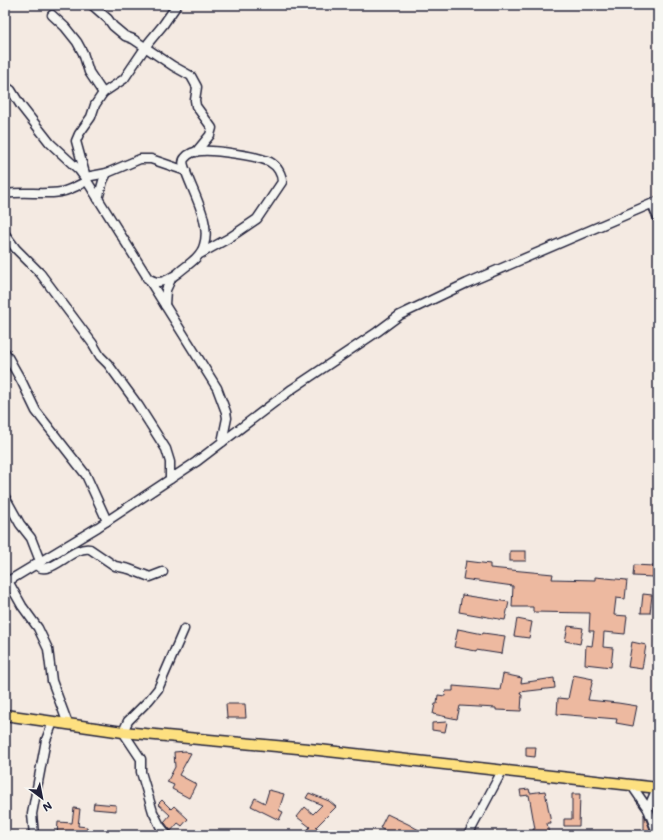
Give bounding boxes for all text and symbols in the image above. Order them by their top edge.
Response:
north arrow [22,778,62,818]
text: N [40,798,55,815]

